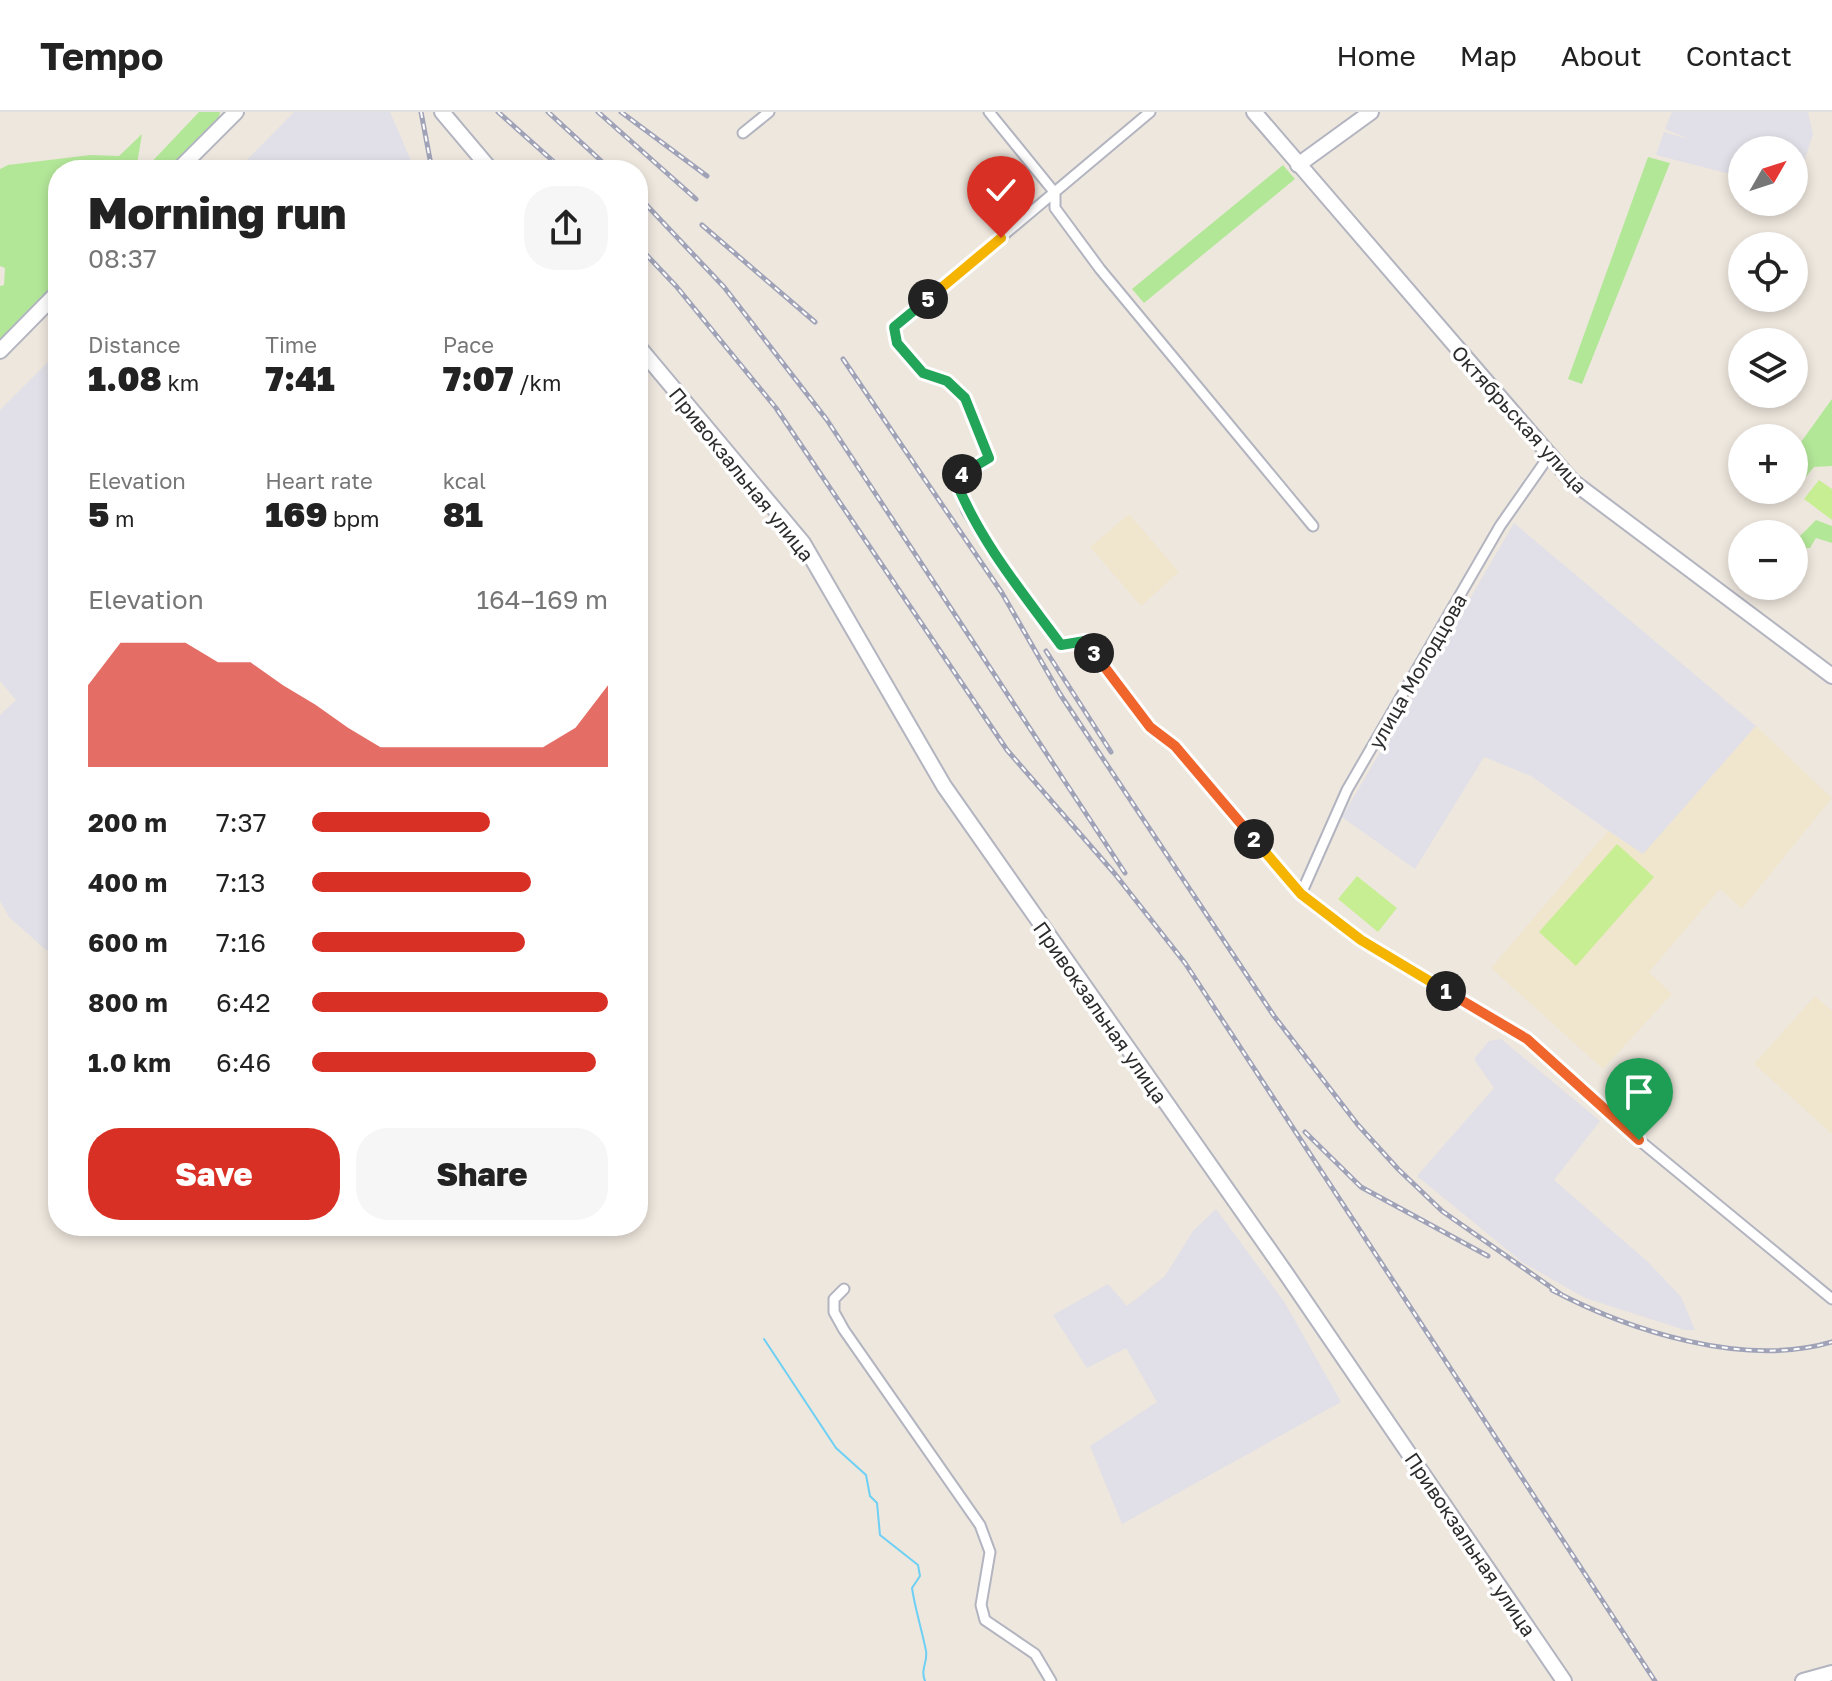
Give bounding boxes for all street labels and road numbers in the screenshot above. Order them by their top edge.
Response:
street label: Октябрьская улица [1447,340,1593,498]
street label: Привокзальная улица [665,382,819,566]
street label: улица Молодцова [1363,589,1471,753]
street label: Привокзальная улица [1029,916,1173,1108]
street label: Привокзальная улица [1400,1448,1542,1640]

